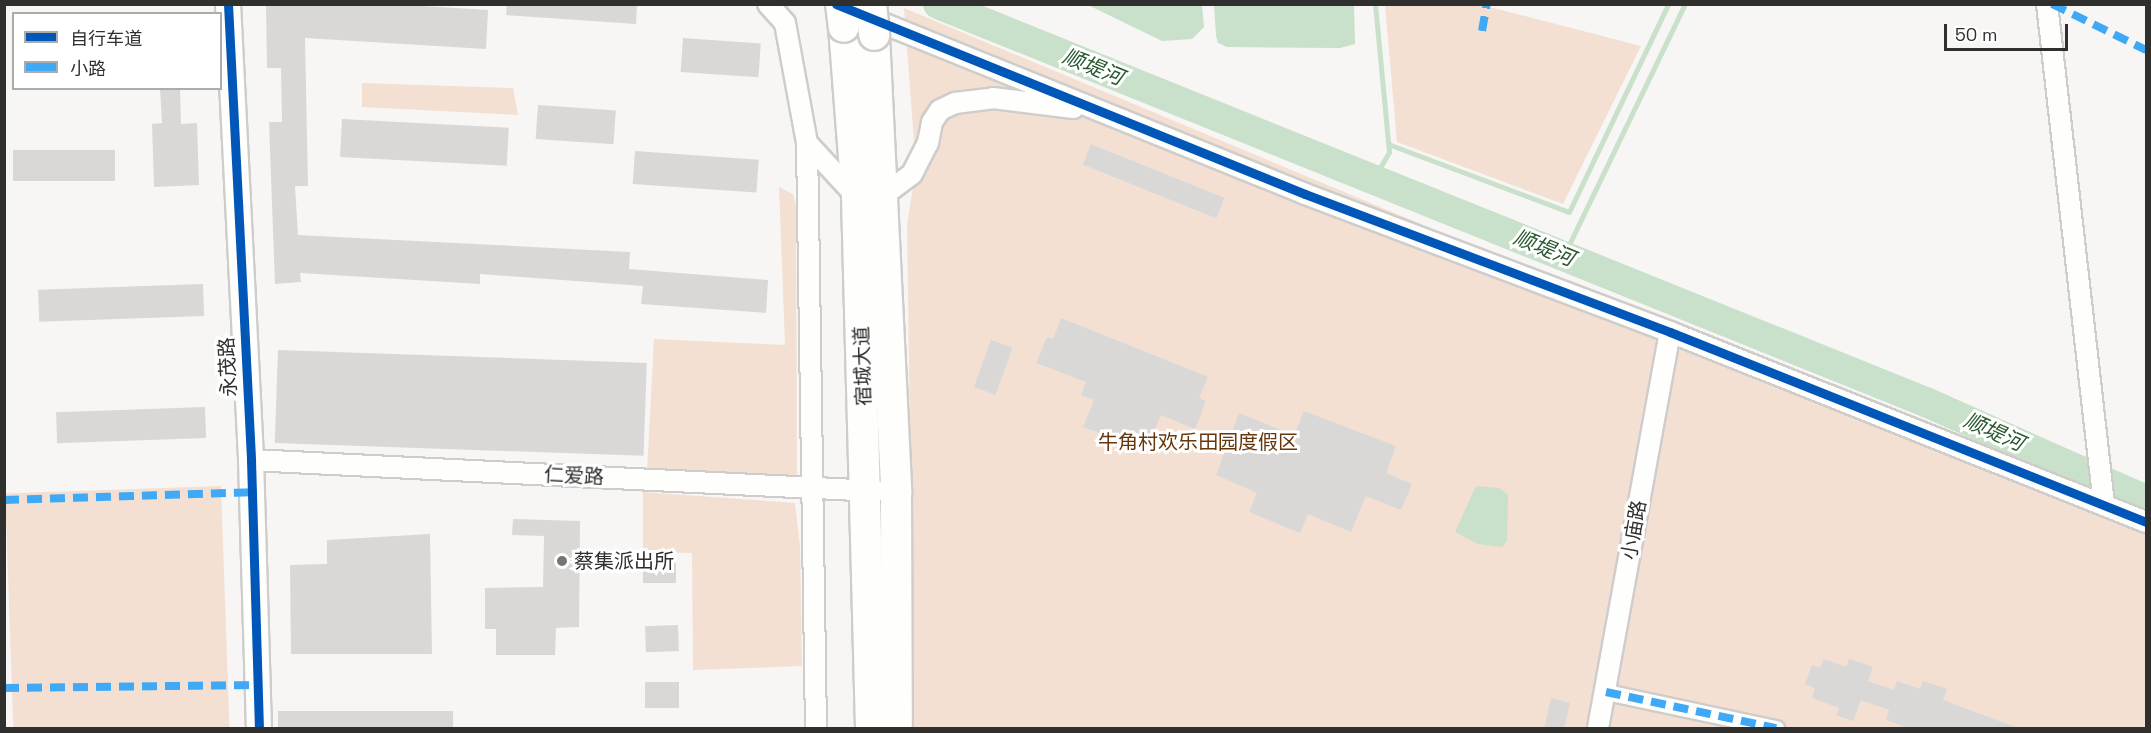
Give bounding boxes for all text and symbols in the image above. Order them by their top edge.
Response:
legend [12,12,222,90]
scale bar [1947,12,2072,50]
text: 50 m [1955,23,1997,46]
text: 自行车道 [70,27,142,50]
water label: 顺堤河 [1059,44,1127,90]
text: 小路 [70,57,106,80]
water label: 顺堤河 [1510,225,1578,271]
street label: 宿城大道 [850,326,876,406]
street label: 永茂路 [214,336,242,398]
water label: 顺堤河 [1960,408,2028,456]
park label: 牛角村欢乐田园度假区 [1098,430,1298,454]
street label: 仁爱路 [543,462,605,490]
street label: 小庙路 [1617,498,1651,562]
place label: 蔡集派出所 [574,549,674,573]
marker: 蔡集派出所 [555,554,569,568]

